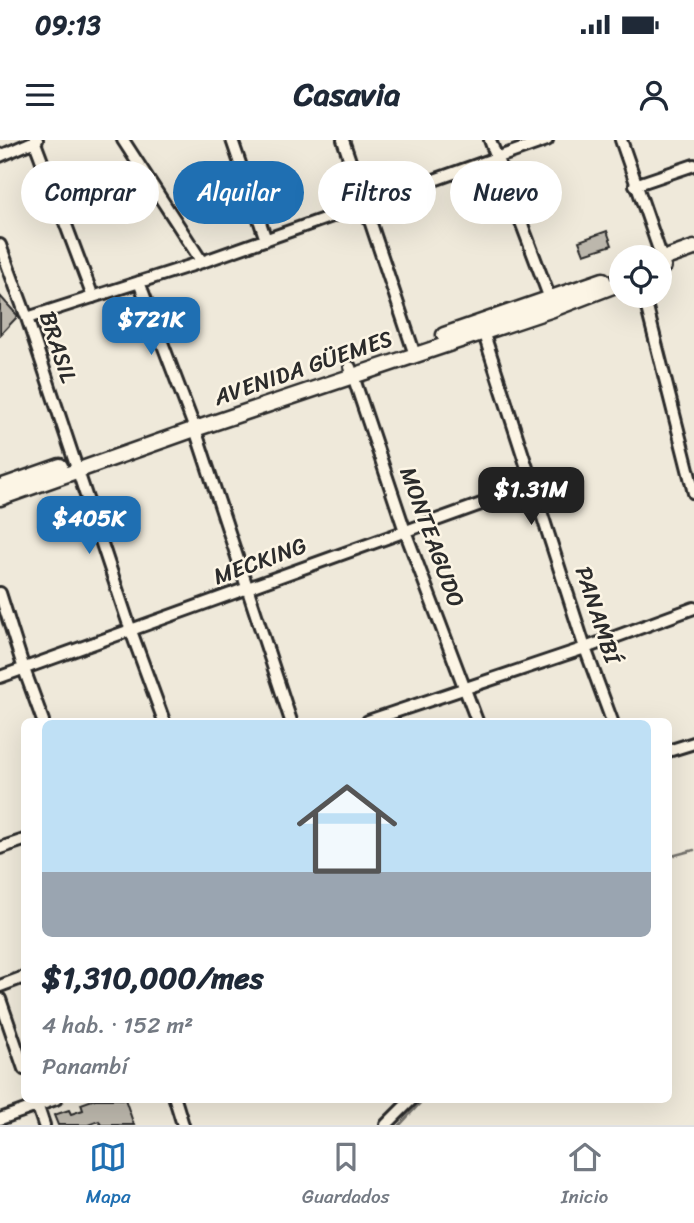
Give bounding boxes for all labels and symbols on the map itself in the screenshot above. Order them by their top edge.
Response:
pin: $721K [102,298,200,357]
street label: BRASIL [27,306,89,389]
street label: AVENIDA GÜEMES [207,318,398,418]
street label: MONTEAGUDO [388,461,476,613]
pin: $1.31M [474,468,588,527]
pin: $405K [40,496,138,556]
street label: MECKING [207,525,313,597]
street label: PANAMBÍ [563,561,634,671]

